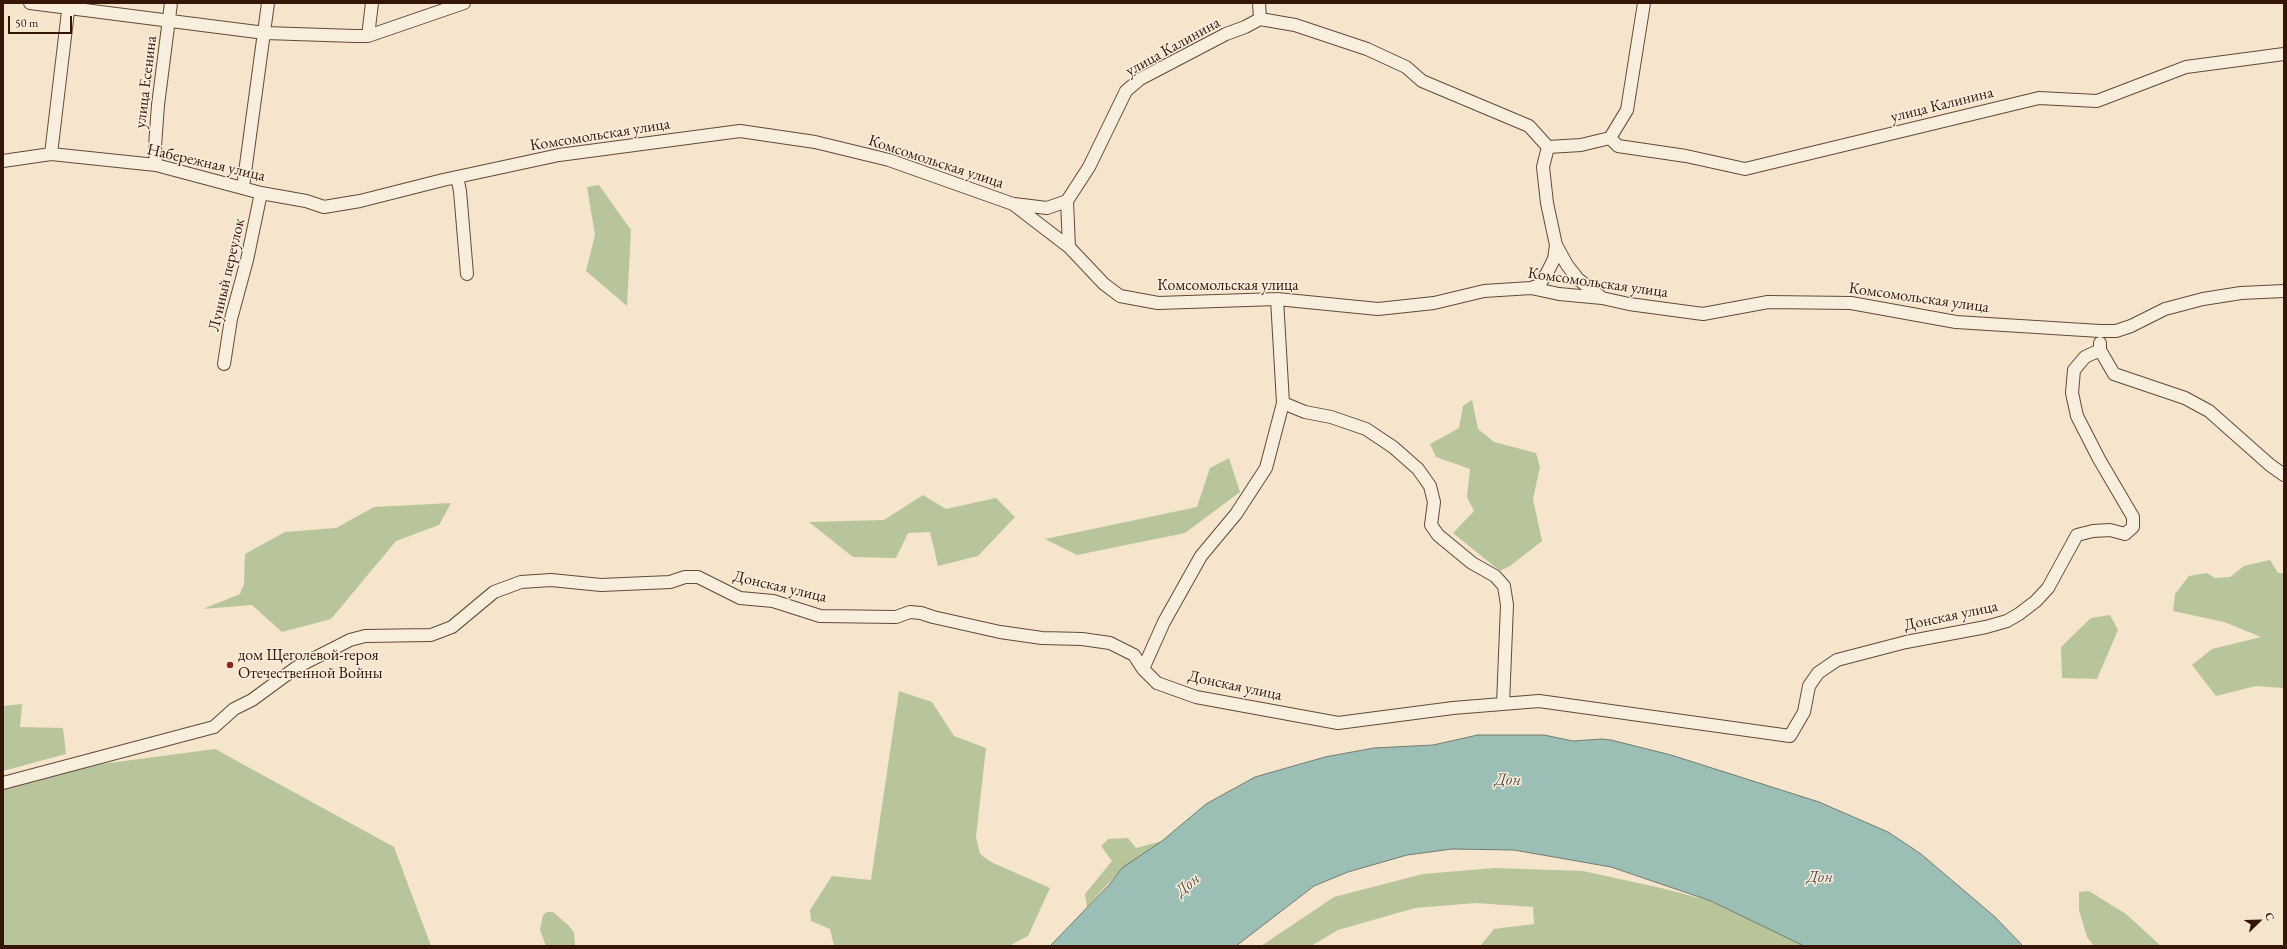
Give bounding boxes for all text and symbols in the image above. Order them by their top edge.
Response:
scale bar [10,8,74,34]
street label: улица Калинина [1122,13,1224,81]
text: 50 m [15,15,38,31]
street label: улица Есенина [131,35,161,129]
street label: улица Калинина [1889,83,1995,127]
street label: Комсомольская улица [529,114,671,156]
street label: Комсомольская улица [866,131,1006,193]
street label: Набережная улица [145,140,267,186]
street label: Лунный переулок [205,217,249,333]
street label: Комсомольская улица [1527,264,1669,302]
street label: Комсомольская улица [1157,276,1299,296]
street label: Комсомольская улица [1848,279,1990,317]
street label: Донская улица [731,567,829,607]
street label: Донская улица [1902,597,2000,635]
place label: дом Щеголевой-героя Отечественной Войны [238,646,382,684]
marker: дом Щеголевой-героя Отечественной Войны [225,660,235,670]
street label: Донская улица [1186,667,1284,705]
water label: Дон [1495,770,1521,790]
water label: Дон [1807,867,1833,887]
water label: Дон [1171,869,1205,901]
north arrow [2239,901,2279,941]
text: С [2262,910,2278,923]

